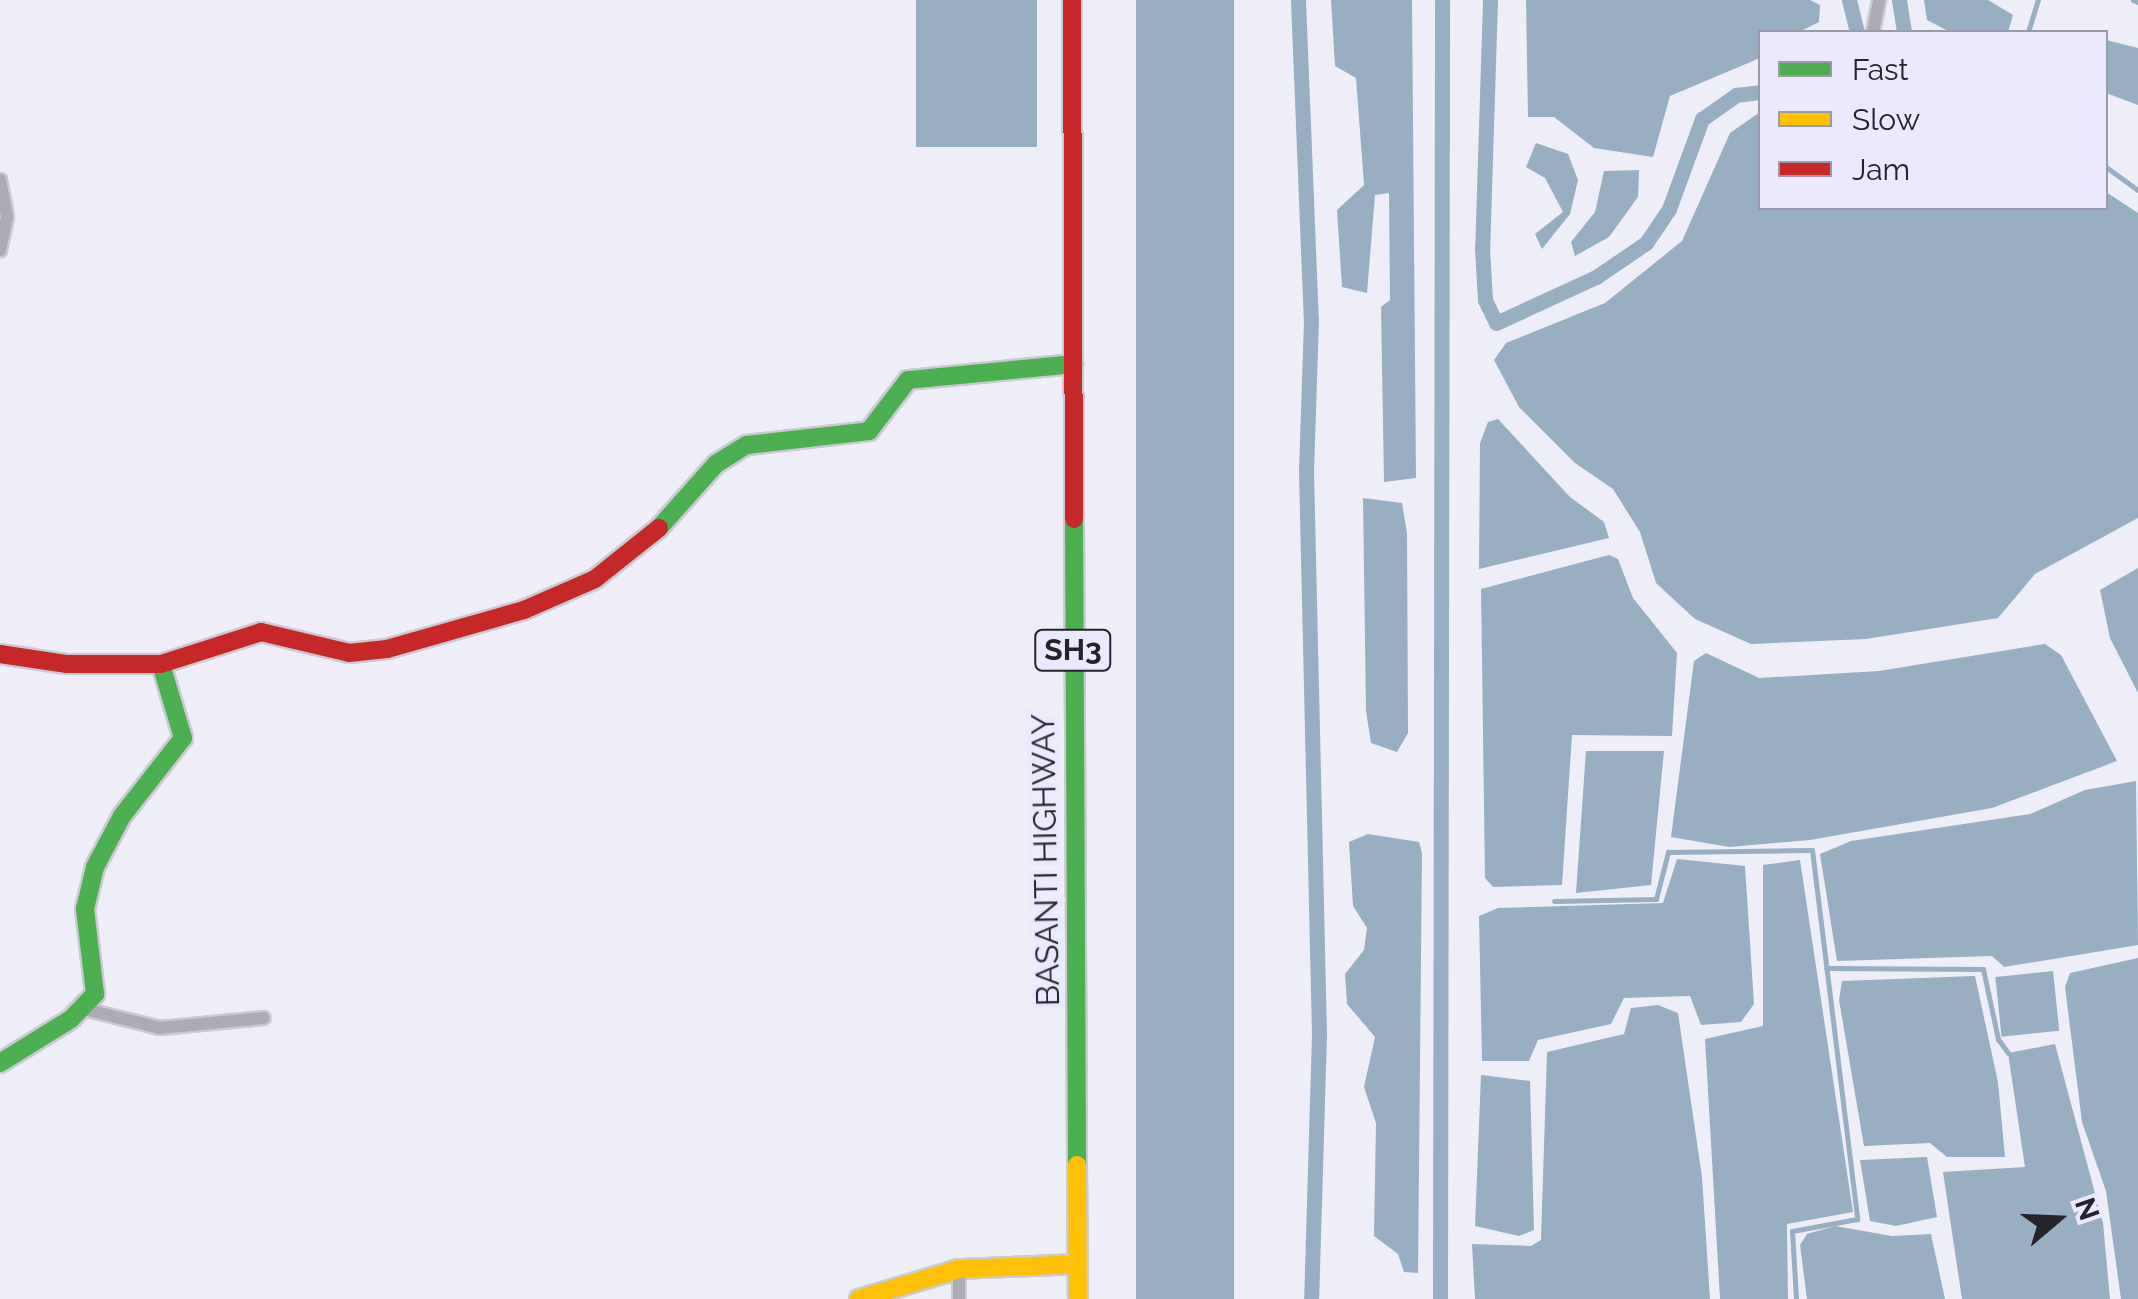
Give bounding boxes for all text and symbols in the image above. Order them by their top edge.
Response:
legend [1758,30,2108,210]
text: Fast [1852,52,1909,87]
text: Slow [1852,102,1920,137]
text: Jam [1852,152,1910,187]
road number: SH3 [1033,625,1113,675]
street label: BASANTI HIGHWAY [1024,713,1068,1007]
north arrow [2008,1169,2108,1269]
text: N [2068,1194,2106,1225]

